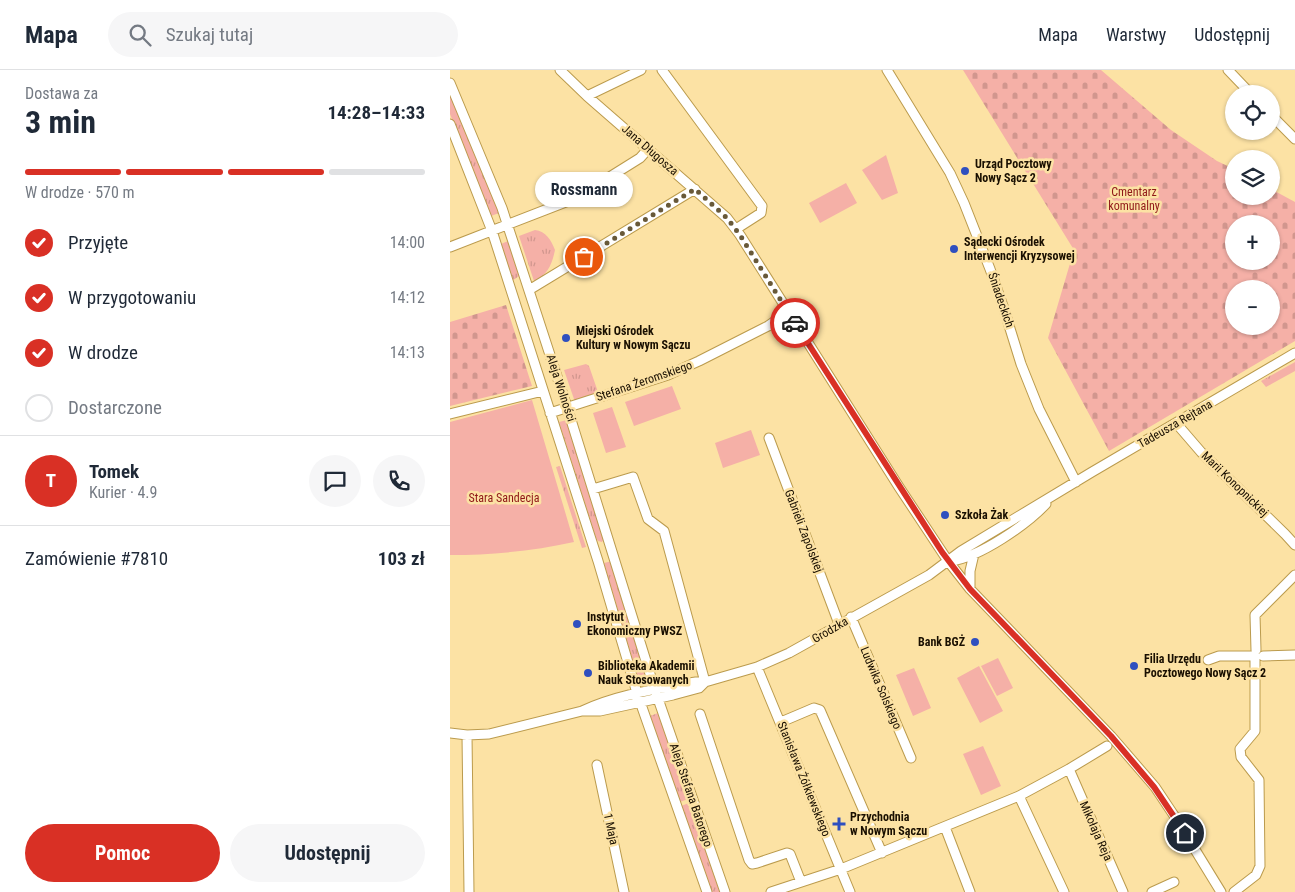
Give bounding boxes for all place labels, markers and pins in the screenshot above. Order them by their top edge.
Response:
place label: Urząd Pocztowy Nowy Sącz 2 [975,157,1052,185]
marker: Urząd Pocztowy Nowy Sącz 2 [959,165,971,177]
callout: Rossmann [535,172,633,207]
place label: Sądecki Ośrodek Interwencji Kryzysowej [964,235,1075,263]
pin [563,236,605,278]
marker: Sądecki Ośrodek Interwencji Kryzysowej [948,243,960,255]
place label: Miejski Ośrodek Kultury w Nowym Sączu [576,324,691,352]
marker: Miejski Ośrodek Kultury w Nowym Sączu [560,332,572,344]
place label: Szkoła Żak [955,507,1008,522]
marker: Szkoła Żak [939,509,951,521]
place label: Instytut Ekonomiczny PWSZ [587,610,682,638]
marker: Instytut Ekonomiczny PWSZ [571,618,583,630]
place label: Bank BGŻ [918,634,965,649]
marker: Bank BGŻ [969,636,981,648]
place label: Filia Urzędu Pocztowego Nowy Sącz 2 [1144,652,1266,680]
place label: Biblioteka Akademii Nauk Stosowanych [598,659,695,687]
marker: Filia Urzędu Pocztowego Nowy Sącz 2 [1128,660,1140,672]
marker: Biblioteka Akademii Nauk Stosowanych [582,667,594,679]
place label: Przychodnia w Nowym Sączu [850,810,927,838]
pin [1164,812,1206,854]
marker: Przychodnia w Nowym Sączu [832,817,846,831]

